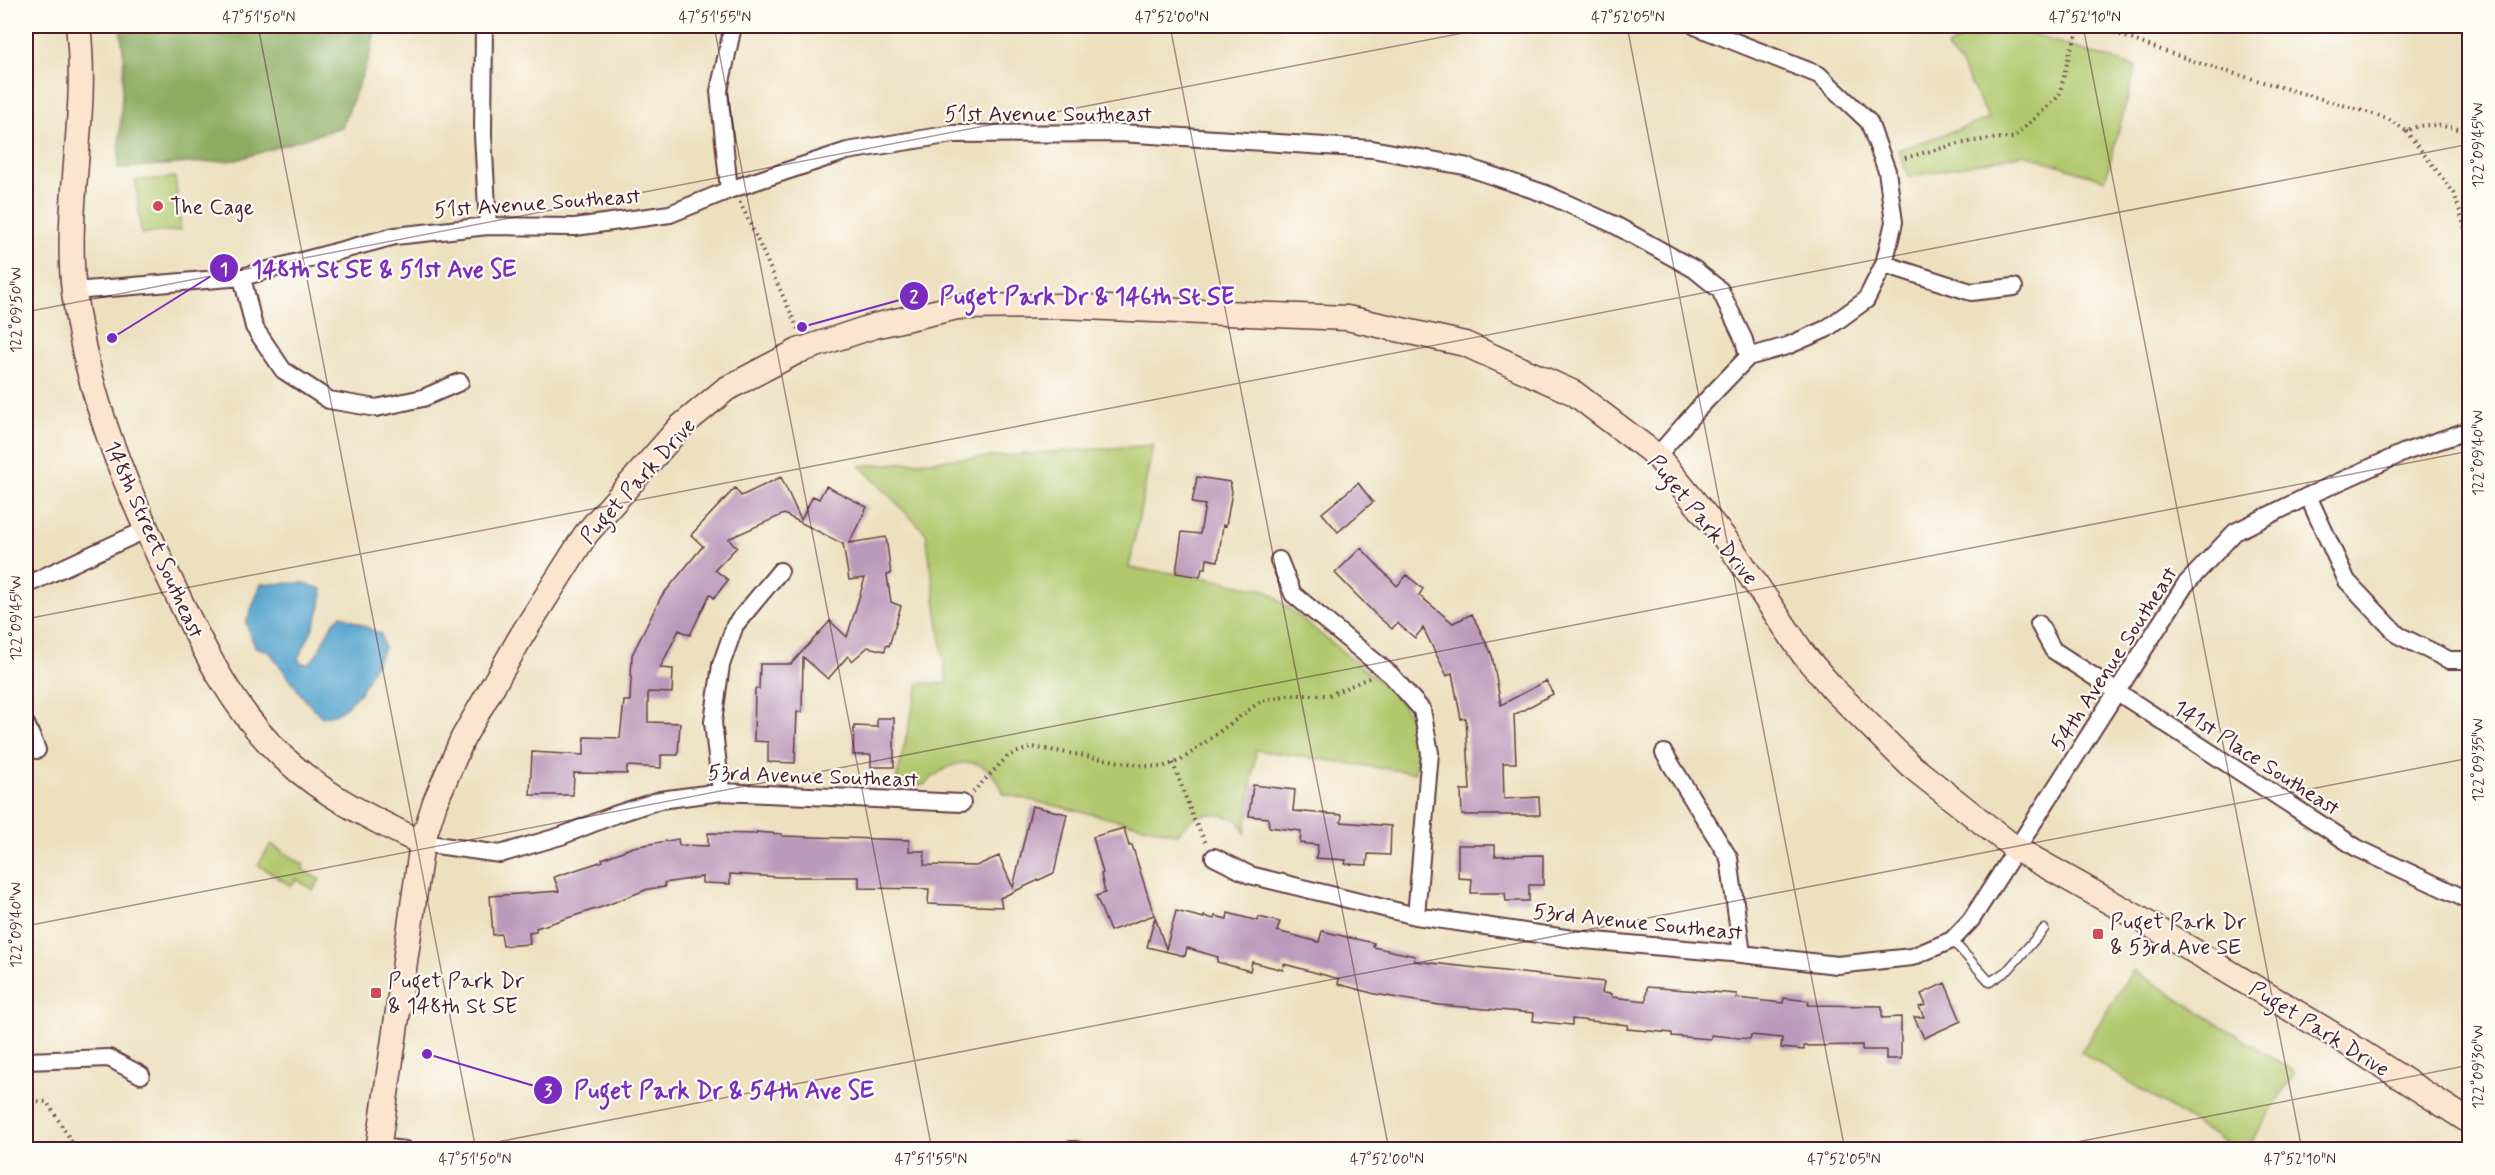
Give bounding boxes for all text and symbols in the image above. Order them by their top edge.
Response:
text: 47°51'50"N [222,8,296,28]
text: 47°51'55"N [679,8,751,28]
text: 47°52'00"N [1135,8,1209,28]
text: 47°52'05"N [1591,8,1665,28]
text: 47°52'10"N [2049,8,2121,28]
street label: 51st Avenue Southeast [944,101,1152,129]
text: 122°09'45"W [2469,103,2489,187]
street label: 51st Avenue Southeast [433,183,641,225]
place label: The Cage [170,194,254,223]
marker: The Cage [151,199,165,213]
callout: 148th St SE & 51st Ave SE [209,247,529,289]
text: 148th St SE & 51st Ave SE [252,255,517,286]
text: 1 [220,258,228,282]
text: 122°09'50"W [7,267,27,353]
callout: Puget Park Dr & 146th St SE [899,275,1245,317]
text: Puget Park Dr & 146th St SE [940,282,1234,316]
text: 2 [910,285,919,309]
text: 122°09'40"W [2469,410,2489,496]
street label: Puget Park Drive [574,412,705,552]
street label: 148th Street Southeast [97,437,209,643]
street label: Puget Park Drive [1639,449,1764,593]
street label: 54th Avenue Southeast [2045,562,2185,757]
text: 122°09'45"W [7,576,27,660]
street label: 141st Place Southeast [2167,694,2345,823]
text: 122°09'35"W [2469,719,2489,801]
street label: 53rd Avenue Southeast [707,759,919,795]
text: 122°09'40"W [7,882,27,968]
street label: 53rd Avenue Southeast [1532,898,1744,948]
place label: Puget Park Dr & 53rd Ave SE [2110,909,2247,962]
marker: Puget Park Dr & 53rd Ave SE [2091,927,2105,941]
place label: Puget Park Dr & 148th St SE [388,968,525,1021]
street label: Puget Park Drive [2242,975,2394,1087]
marker: Puget Park Dr & 148th St SE [369,986,383,1000]
text: 122°09'30"W [2469,1025,2489,1109]
callout: Puget Park Dr & 54th Ave SE [533,1069,885,1111]
text: Puget Park Dr & 54th Ave SE [574,1076,874,1110]
text: 3 [544,1079,553,1103]
text: 47°51'50"N [438,1150,512,1170]
text: 47°51'55"N [895,1150,967,1170]
text: 47°52'00"N [1350,1150,1424,1170]
text: 47°52'05"N [1807,1150,1881,1170]
text: 47°52'10"N [2264,1150,2336,1170]

